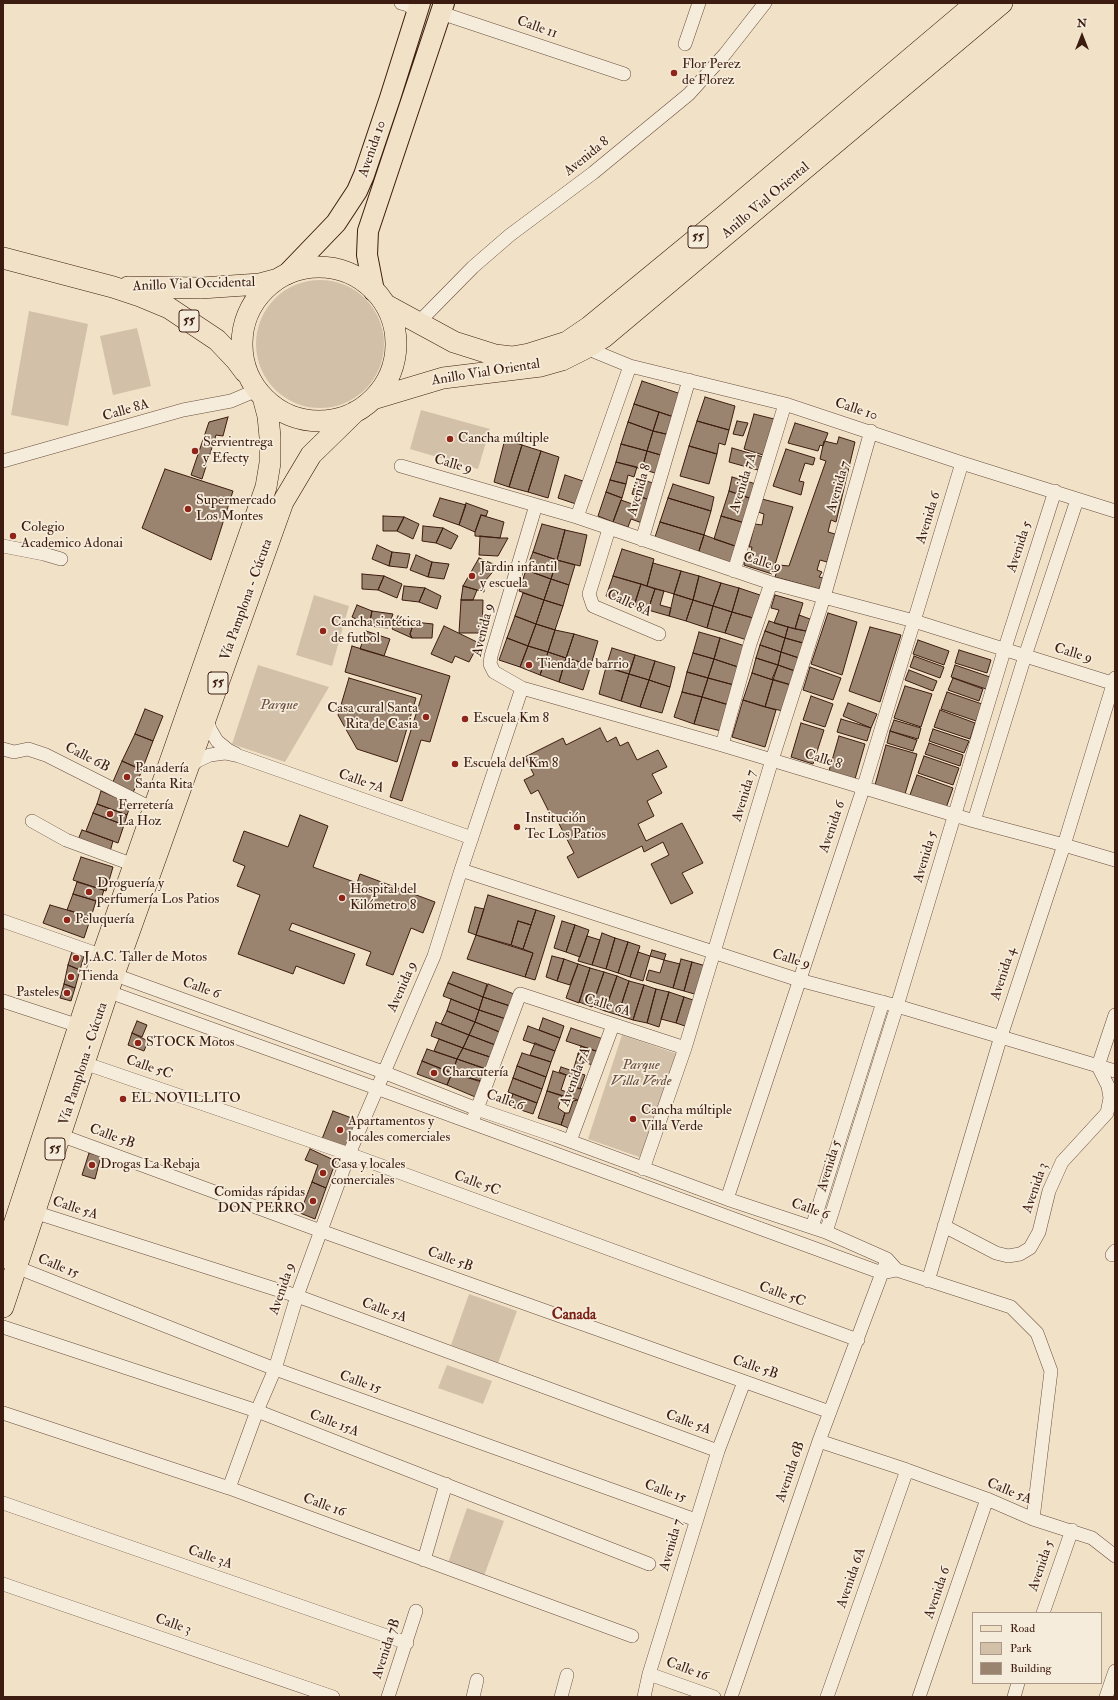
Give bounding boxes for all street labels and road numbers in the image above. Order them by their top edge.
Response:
street label: Calle 11 [514,13,560,43]
street label: Avenida 10 [355,118,391,180]
street label: Avenida 8 [561,134,613,180]
street label: Anillo Vial Oriental [719,159,813,243]
road number: 55 [688,226,708,248]
street label: Anillo Vial Occidental [132,274,256,296]
road number: 55 [179,310,199,332]
street label: Anillo Vial Oriental [431,356,541,390]
street label: Calle 10 [832,395,880,425]
street label: Calle 8A [101,396,151,426]
street label: Avenida 7A [727,451,761,515]
street label: Calle 9 [432,452,474,478]
street label: Avenida 7 [824,459,854,515]
street label: Avenida 8 [625,462,655,518]
street label: Avenida 6 [913,490,945,546]
street label: Avenida 5 [1004,519,1036,575]
street label: Vía Pamplona - Cúcuta [217,537,277,663]
street label: Calle 9 [741,549,783,577]
street label: Calle 8A [604,587,654,621]
street label: Avenida 9 [469,602,499,658]
street label: Calle 9 [1052,640,1094,668]
road number: 55 [208,672,228,694]
street label: Calle 6B [62,740,112,776]
street label: Calle 8 [802,746,844,774]
street label: Calle 7A [336,766,386,798]
street label: Avenida 7 [729,768,761,824]
street label: Avenida 6 [816,799,850,855]
street label: Avenida 5 [910,829,942,885]
street label: Calle 9 [770,946,812,974]
street label: Avenida 4 [988,946,1020,1002]
street label: Avenida 9 [384,959,422,1015]
street label: Calle 6 [180,974,222,1004]
street label: Calle 6A [582,991,632,1021]
street label: Vía Pamplona - Cúcuta [56,1000,112,1128]
street label: Avenida 7A [557,1045,595,1109]
street label: Calle 5C [123,1052,175,1084]
street label: Calle 6 [484,1087,526,1115]
street label: Calle 5B [87,1121,137,1153]
road number: 55 [45,1138,65,1160]
street label: Avenida 5 [814,1138,846,1194]
street label: Avenida 3 [1020,1161,1052,1215]
street label: Calle 5C [451,1168,503,1200]
street label: Calle 5A [50,1194,100,1224]
street label: Calle 6 [789,1196,831,1224]
street label: Calle 5B [425,1244,475,1276]
street label: Calle 15 [35,1251,81,1283]
street label: Avenida 9 [266,1261,300,1317]
street label: Calle 5C [756,1279,808,1311]
street label: Calle 5A [359,1295,409,1327]
street label: Calle 5B [730,1352,780,1384]
street label: Calle 15 [337,1368,383,1398]
street label: Calle 15A [307,1407,361,1441]
street label: Calle 5A [663,1407,713,1439]
street label: Avenida 6B [773,1439,809,1505]
street label: Calle 5A [984,1475,1034,1509]
street label: Calle 15 [642,1477,688,1507]
street label: Calle 16 [301,1491,347,1521]
street label: Avenida 7 [657,1517,687,1573]
street label: Avenida 5 [1025,1538,1059,1594]
street label: Calle 3A [185,1543,235,1573]
street label: Avenida 6A [834,1546,870,1610]
street label: Avenida 6 [921,1565,955,1621]
street label: Calle 3 [153,1611,193,1639]
street label: Avenida 7B [369,1617,405,1681]
street label: Calle 16 [664,1655,710,1685]

